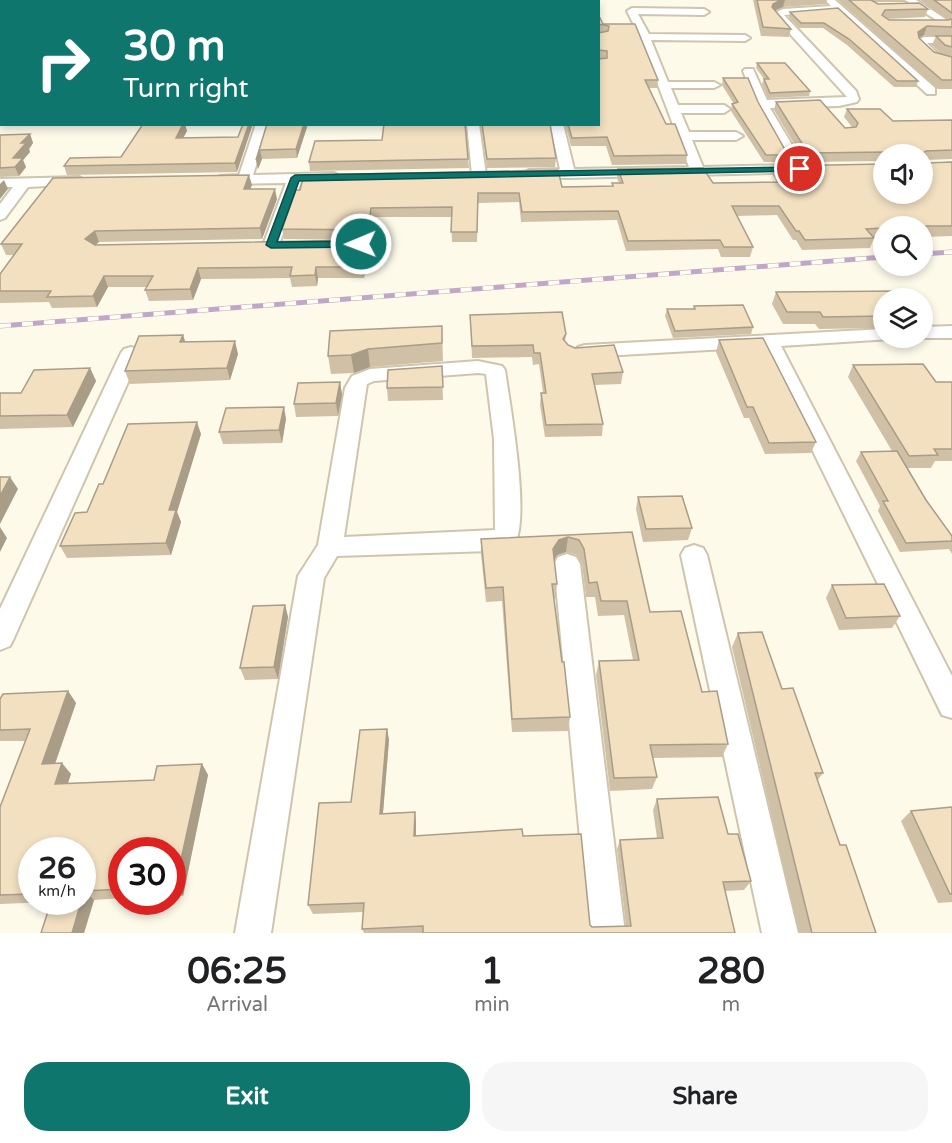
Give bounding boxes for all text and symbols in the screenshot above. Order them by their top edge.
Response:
text: 30 m [123,21,225,72]
icon: right [24,24,102,102]
text: Turn right [123,72,249,105]
pin [774,143,825,194]
map controls [873,144,933,348]
button: sound [873,144,933,204]
icon: arrive [783,152,816,185]
position arrow [329,212,393,276]
button: search [873,216,933,276]
button: layers [873,288,933,348]
speed limit sign: 30 [108,837,186,915]
text: 26 [38,850,76,887]
text: km/h [38,882,76,900]
text: 06:25 [187,950,287,993]
text: 1 [481,950,503,993]
text: 280 [697,950,765,993]
text: Arrival [206,993,268,1017]
text: min [474,993,510,1017]
text: m [722,993,740,1017]
button: Exit [24,1062,470,1131]
button: Share [482,1062,928,1131]

